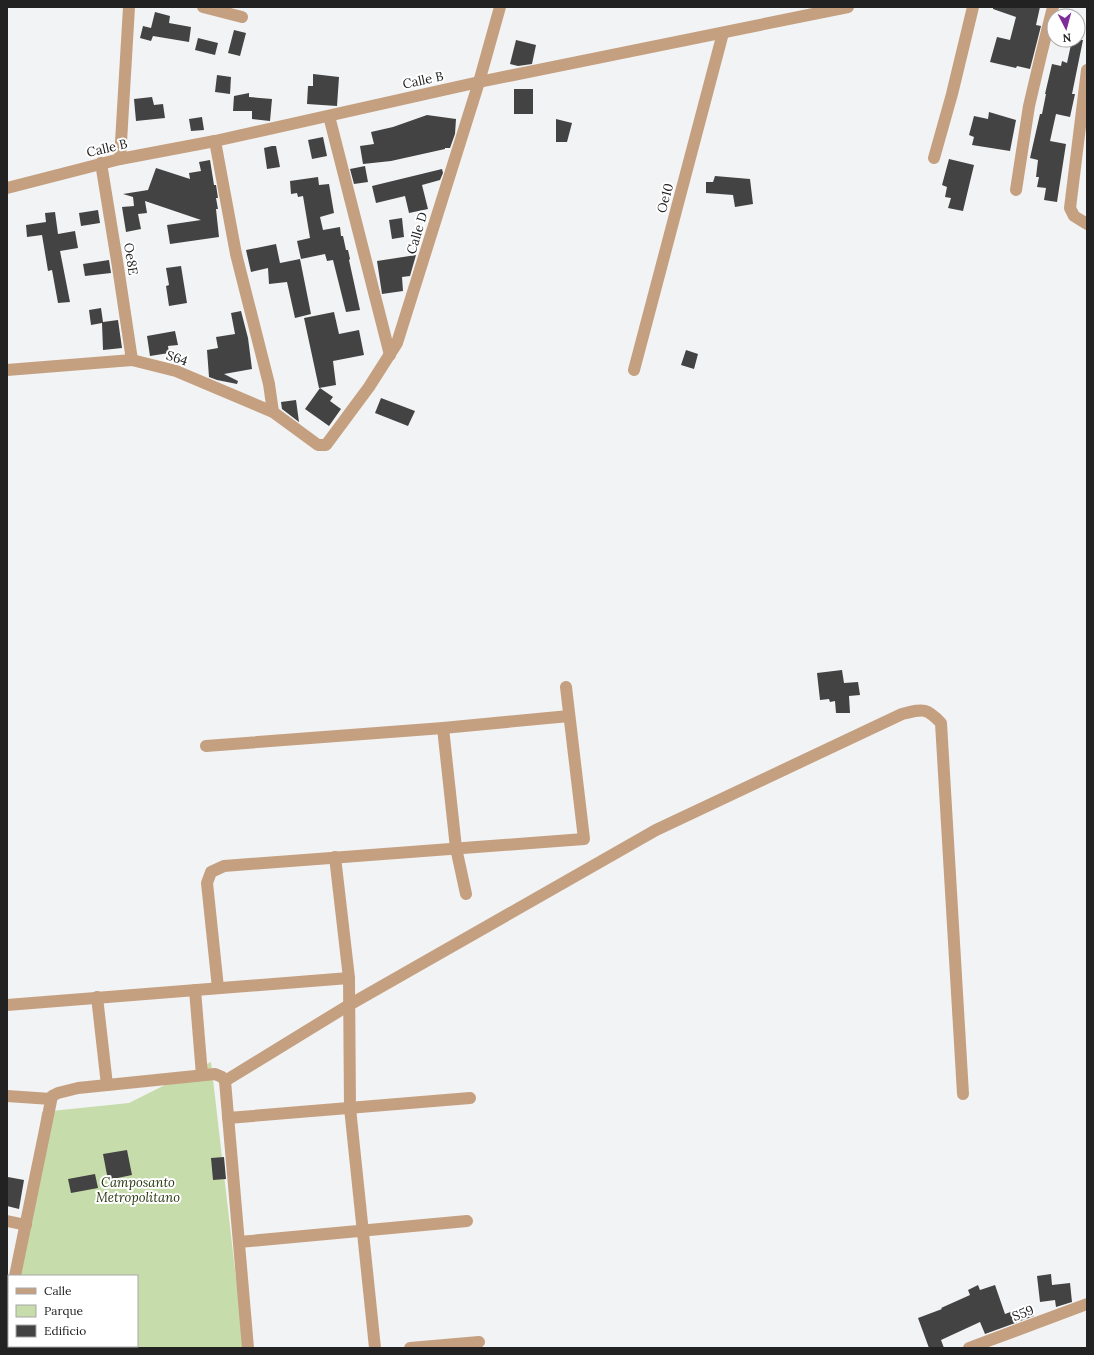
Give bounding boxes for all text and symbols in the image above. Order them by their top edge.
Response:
north arrow [1046,8,1086,48]
text: N [1062,31,1072,45]
street label: Calle B [401,67,445,93]
street label: Calle B [85,135,129,161]
street label: Oe10 [653,181,677,215]
street label: Calle D [403,210,432,256]
street label: Oe8E [120,242,142,276]
street label: S64 [164,347,190,369]
park label: Camposanto Metropolitano [96,1174,180,1206]
legend [8,1275,138,1347]
text: Calle [44,1283,72,1298]
street label: S59 [1010,1301,1036,1325]
text: Parque [44,1303,84,1318]
text: Edificio [44,1323,86,1338]

